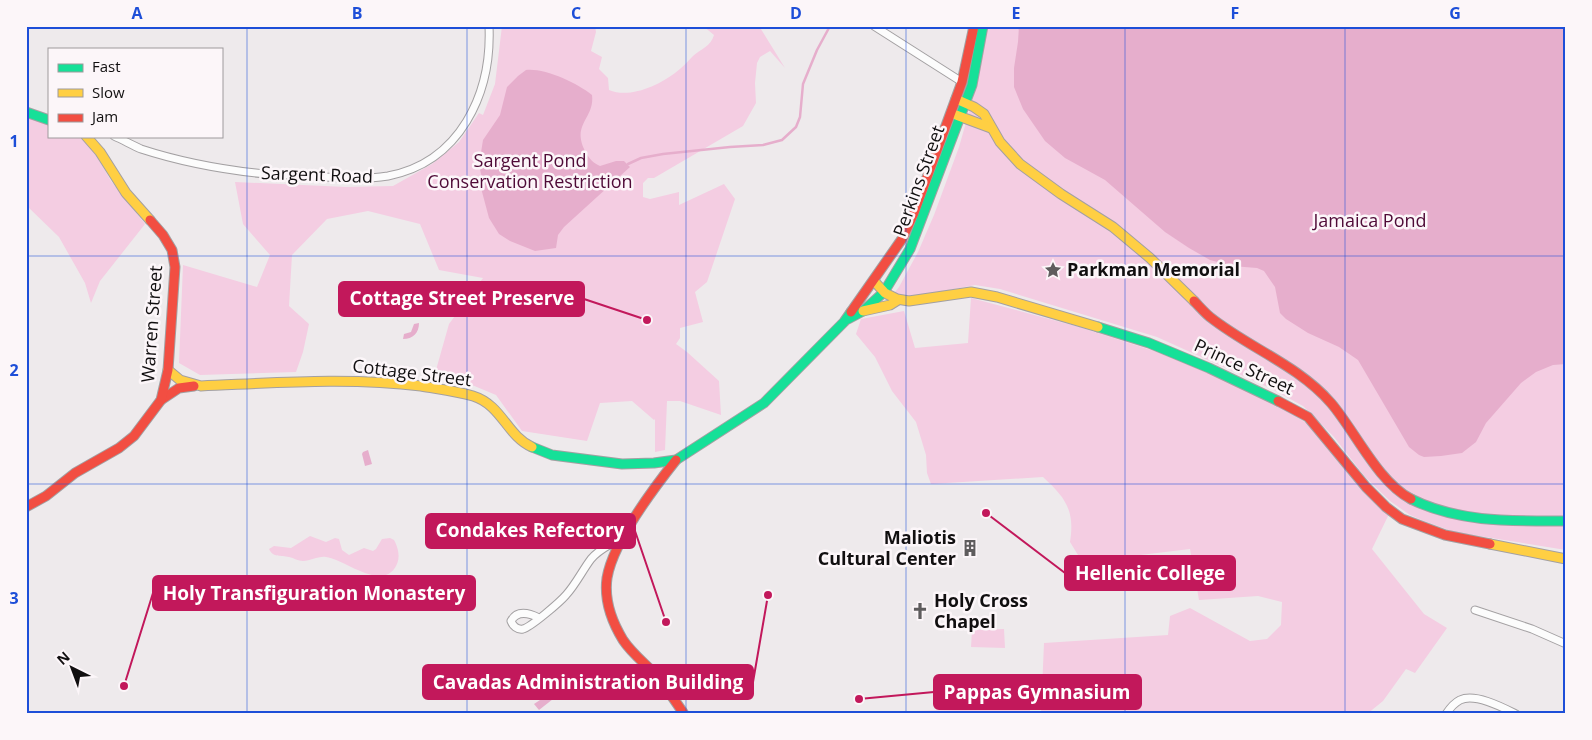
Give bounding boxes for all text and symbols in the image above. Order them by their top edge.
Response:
text: A [131,2,143,24]
text: B [352,2,362,24]
text: C [571,2,581,24]
text: D [790,2,802,24]
text: E [1012,2,1021,24]
text: F [1231,2,1239,24]
text: G [1449,2,1461,24]
legend [48,48,222,138]
text: Fast [92,56,121,76]
text: Slow [92,82,125,102]
text: Jam [90,106,118,126]
street label: Perkins Street [887,122,949,240]
text: 1 [9,130,19,152]
park label: Sargent Pond Conservation Restriction [427,148,633,193]
street label: Sargent Road [261,160,374,188]
park label: Jamaica Pond [1311,208,1427,232]
place label: Parkman Memorial [1067,257,1240,281]
place icon: Parkman Memorial [1043,260,1063,280]
street label: Warren Street [135,265,167,383]
callout: Cottage Street Preserve [339,282,584,316]
text: Cottage Street Preserve [350,285,574,311]
street label: Prince Street [1191,333,1298,400]
street label: Cottage Street [351,353,473,391]
text: 2 [9,359,19,381]
callout: Condakes Refectory [426,514,635,548]
text: Condakes Refectory [436,517,625,543]
place label: Maliotis Cultural Center [818,525,956,570]
building icon: Maliotis Cultural Center [960,538,980,558]
callout: Hellenic College [1065,556,1235,590]
text: Hellenic College [1075,560,1225,586]
callout: Holy Transfiguration Monastery [153,576,475,610]
text: Holy Transfiguration Monastery [163,580,465,606]
text: 3 [9,587,19,609]
place label: Holy Cross Chapel [934,588,1028,633]
church icon: Holy Cross Chapel [910,601,930,621]
north arrow [48,642,98,692]
text: N [52,647,74,669]
callout: Cavadas Administration Building [423,665,753,699]
text: Cavadas Administration Building [433,669,744,695]
callout: Pappas Gymnasium [934,675,1141,709]
text: Pappas Gymnasium [944,679,1130,705]

